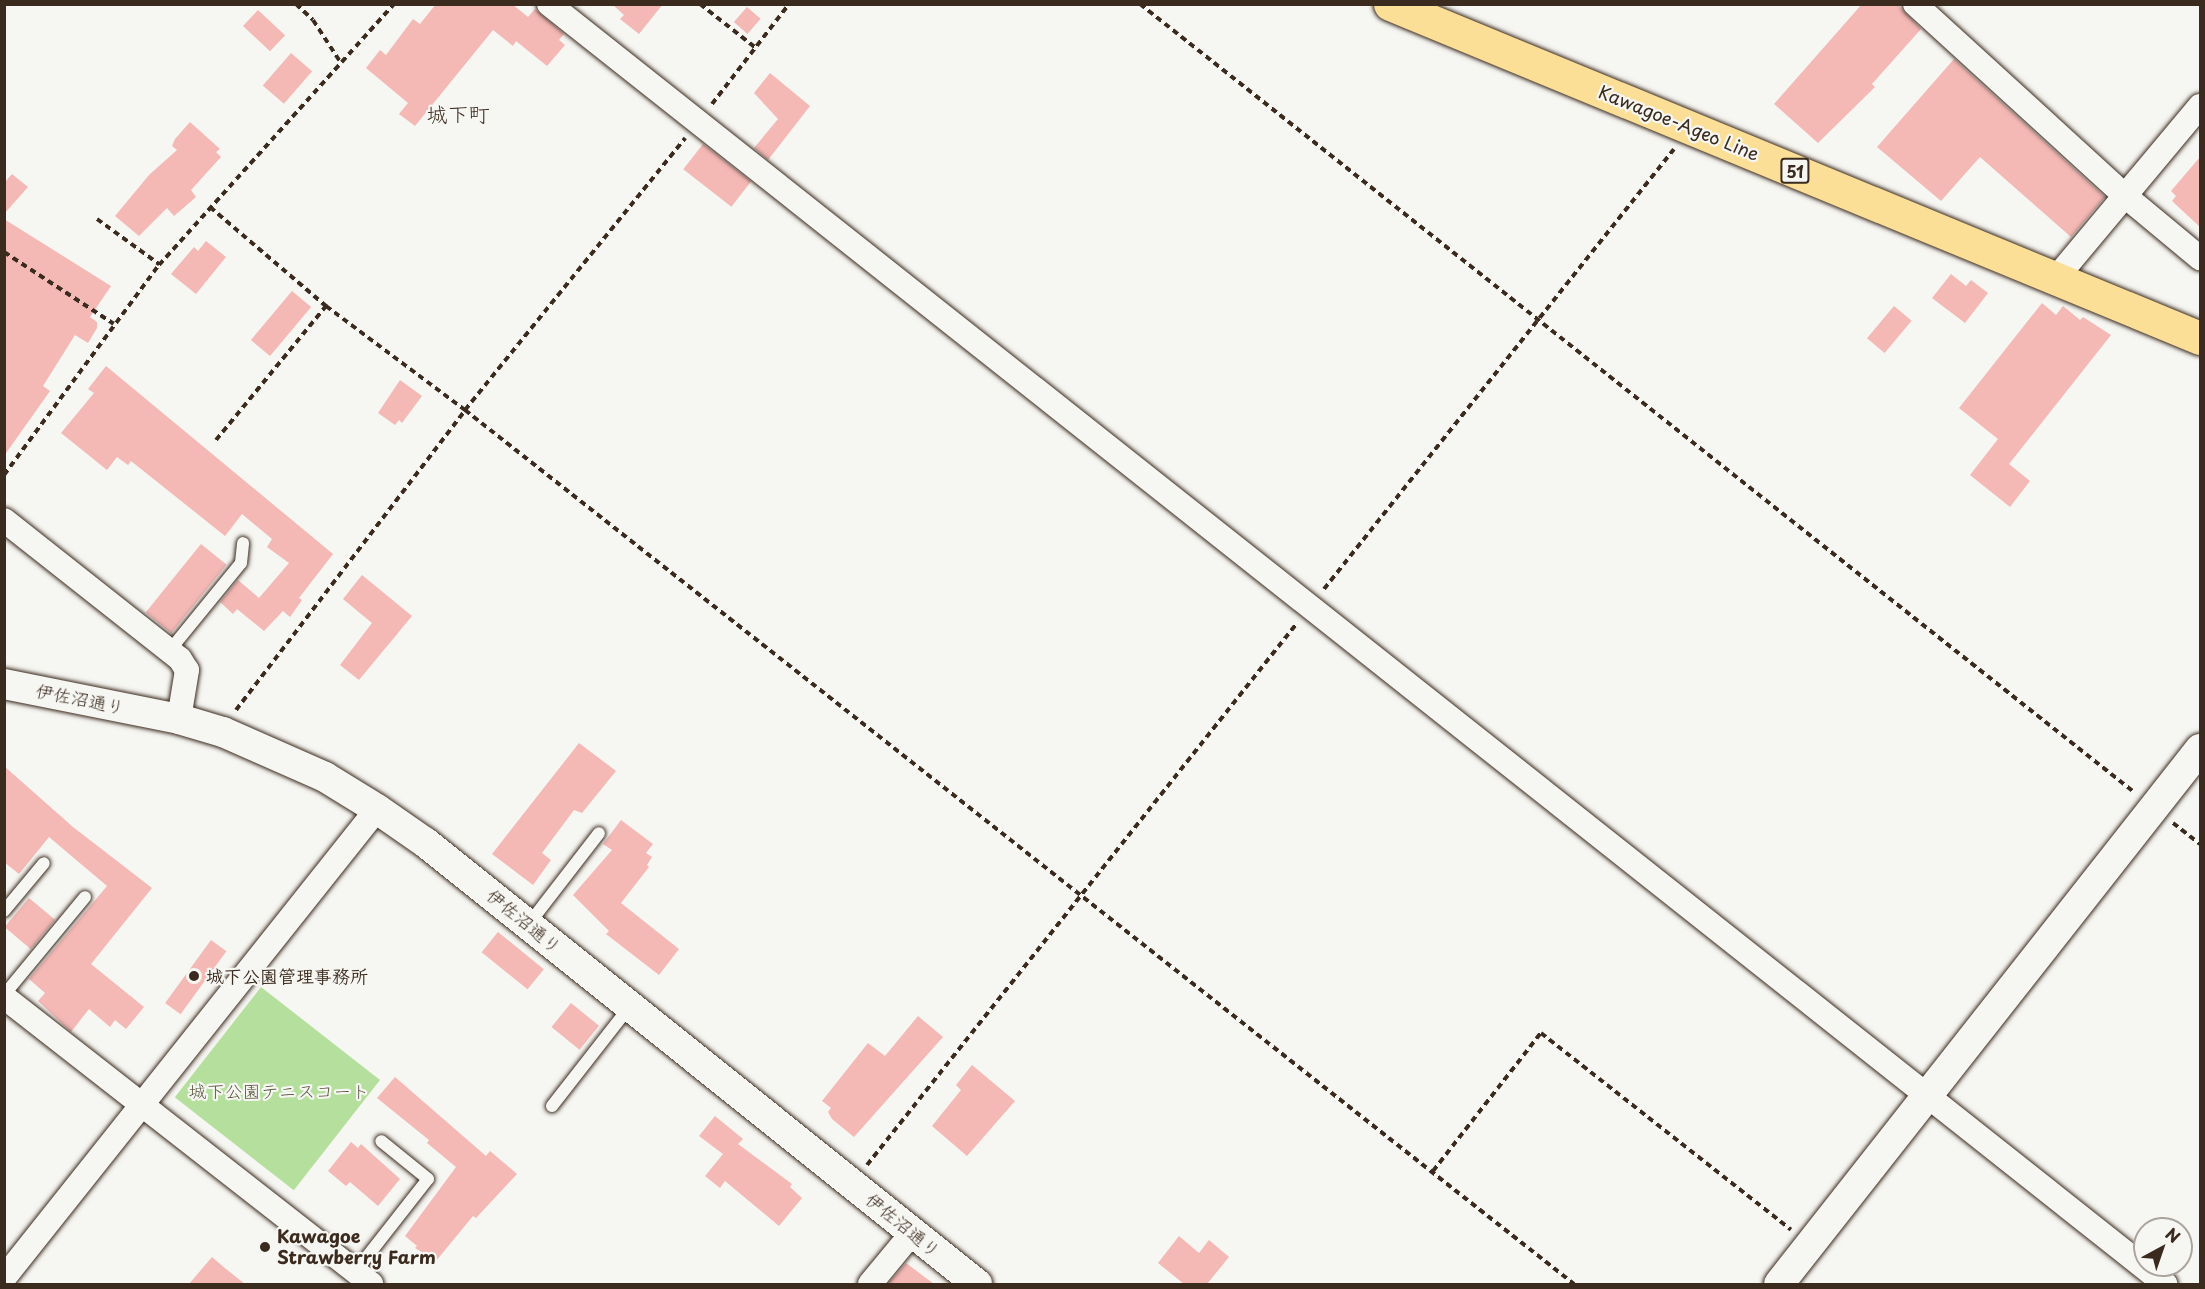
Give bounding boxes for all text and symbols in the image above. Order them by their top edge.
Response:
street label: Kawagoe-Ageo Line [1595,81,1763,165]
district label: 城下町 [427,100,489,126]
road number: 51 [1780,158,1810,184]
street label: 伊佐沼通り [34,680,126,718]
street label: 伊佐沼通り [482,884,566,958]
place label: 城下公園管理事務所 [206,965,368,987]
marker: 城下公園管理事務所 [187,969,201,983]
park label: 城下公園テニスコート [189,1080,369,1102]
street label: 伊佐沼通り [861,1188,945,1262]
north arrow [2133,1217,2193,1277]
text: N [2161,1221,2186,1248]
place label: Kawagoe Strawberry Farm [277,1226,436,1268]
marker: Kawagoe Strawberry Farm [258,1240,272,1254]

